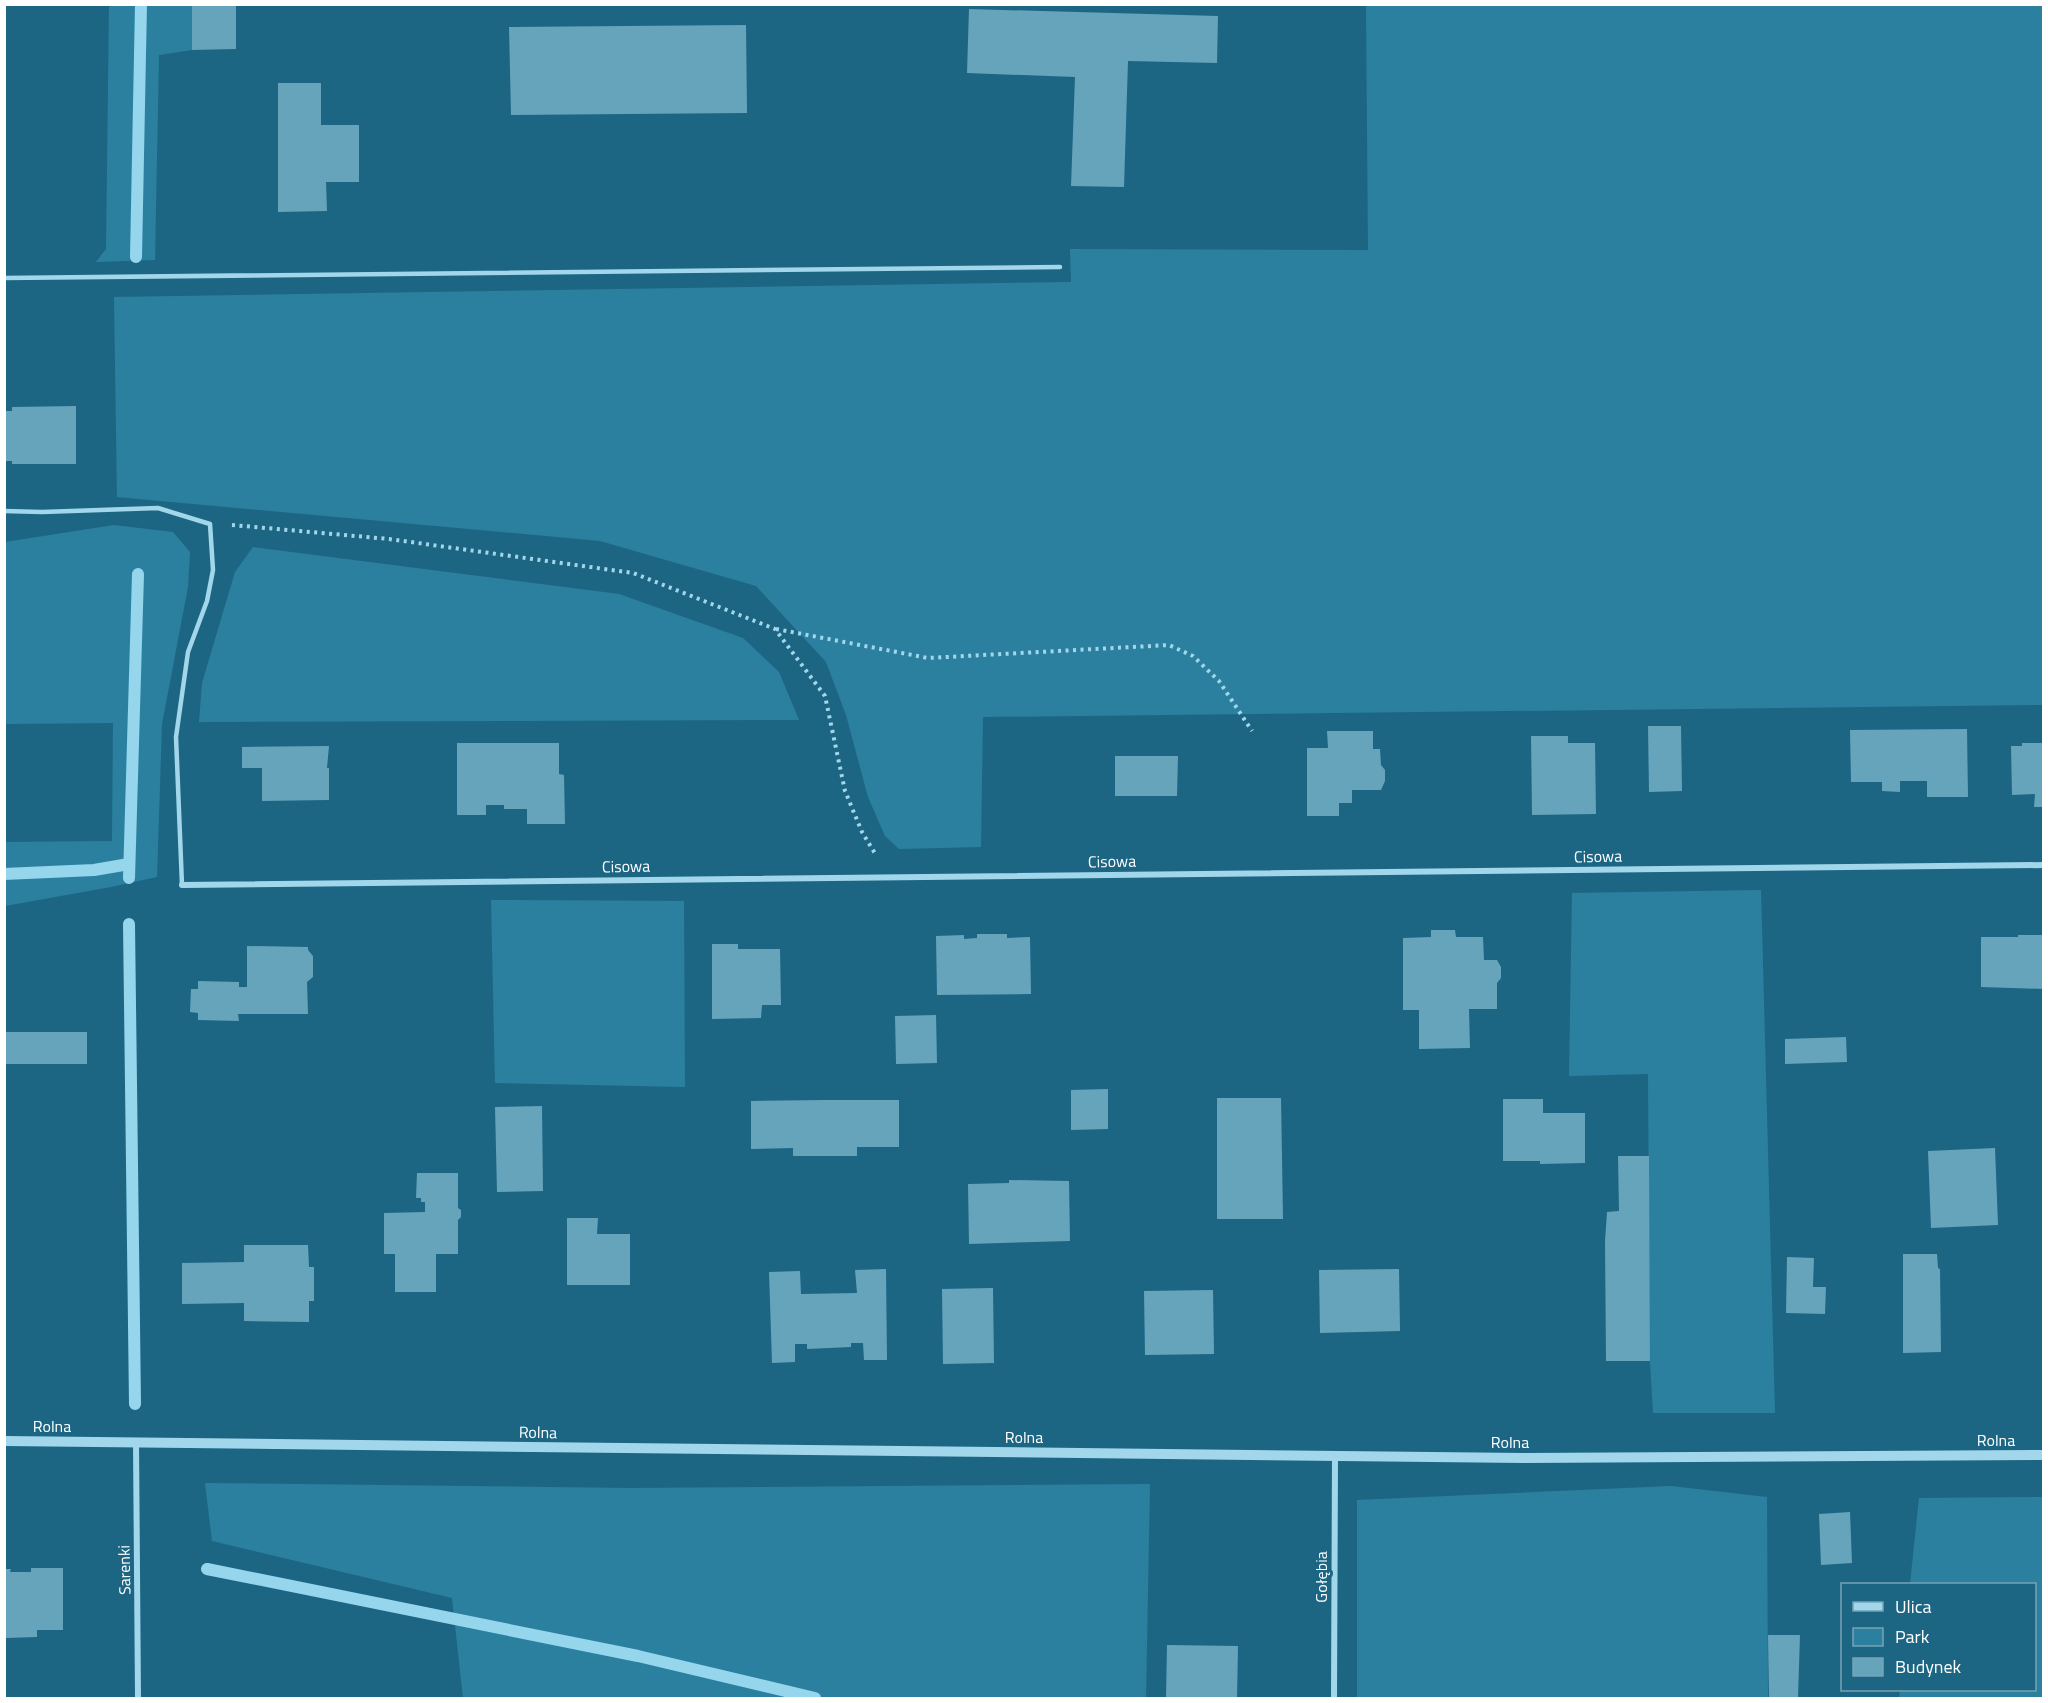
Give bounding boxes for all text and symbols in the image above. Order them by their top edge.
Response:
street label: Cisowa [1574,844,1622,868]
street label: Cisowa [1088,849,1136,873]
street label: Cisowa [602,854,650,878]
street label: Rolna [33,1414,71,1438]
street label: Rolna [519,1420,557,1444]
street label: Rolna [1005,1425,1043,1449]
street label: Rolna [1977,1428,2015,1452]
street label: Rolna [1491,1430,1529,1454]
street label: Sarenki [112,1545,136,1595]
street label: Gołębia [1309,1551,1333,1603]
legend [1841,1583,2036,1691]
text: Ulica [1895,1593,1932,1620]
text: Park [1895,1623,1930,1650]
text: Budynek [1895,1653,1962,1680]

